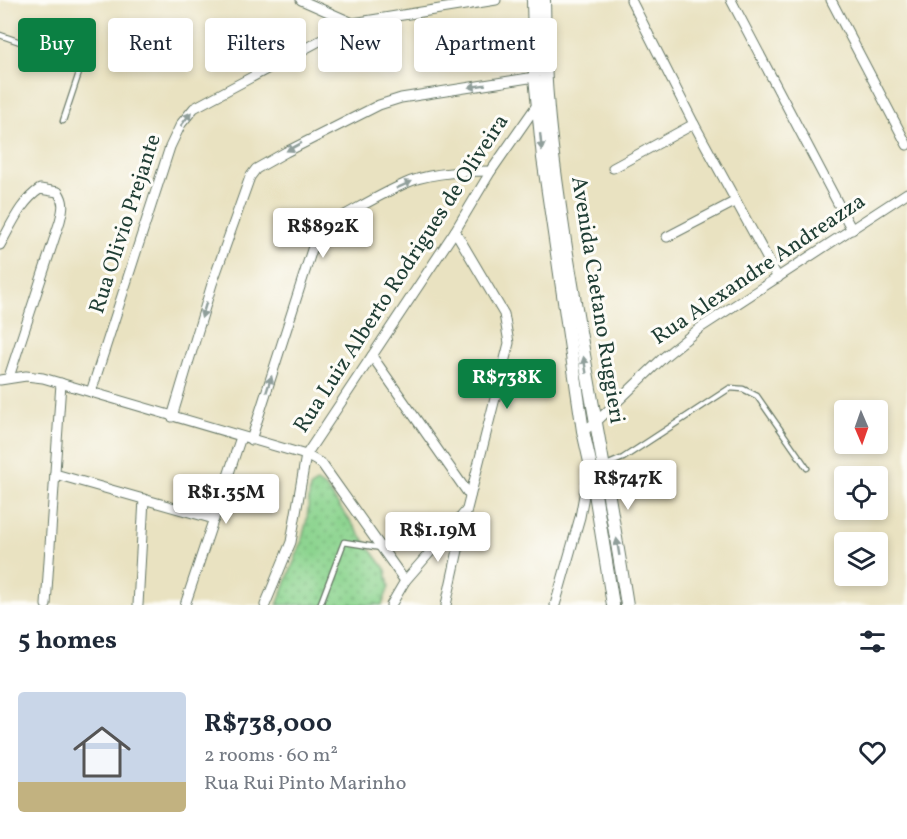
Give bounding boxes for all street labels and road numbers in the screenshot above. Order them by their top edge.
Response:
street label: Rua Luiz Alberto Rodrigues de Oliveira [287,108,517,439]
street label: Rua Olivio Prejante [82,130,170,318]
street label: Avenida Caetano Ruggieri [562,174,632,426]
street label: Rua Alexandre Andreazza [646,187,872,353]

